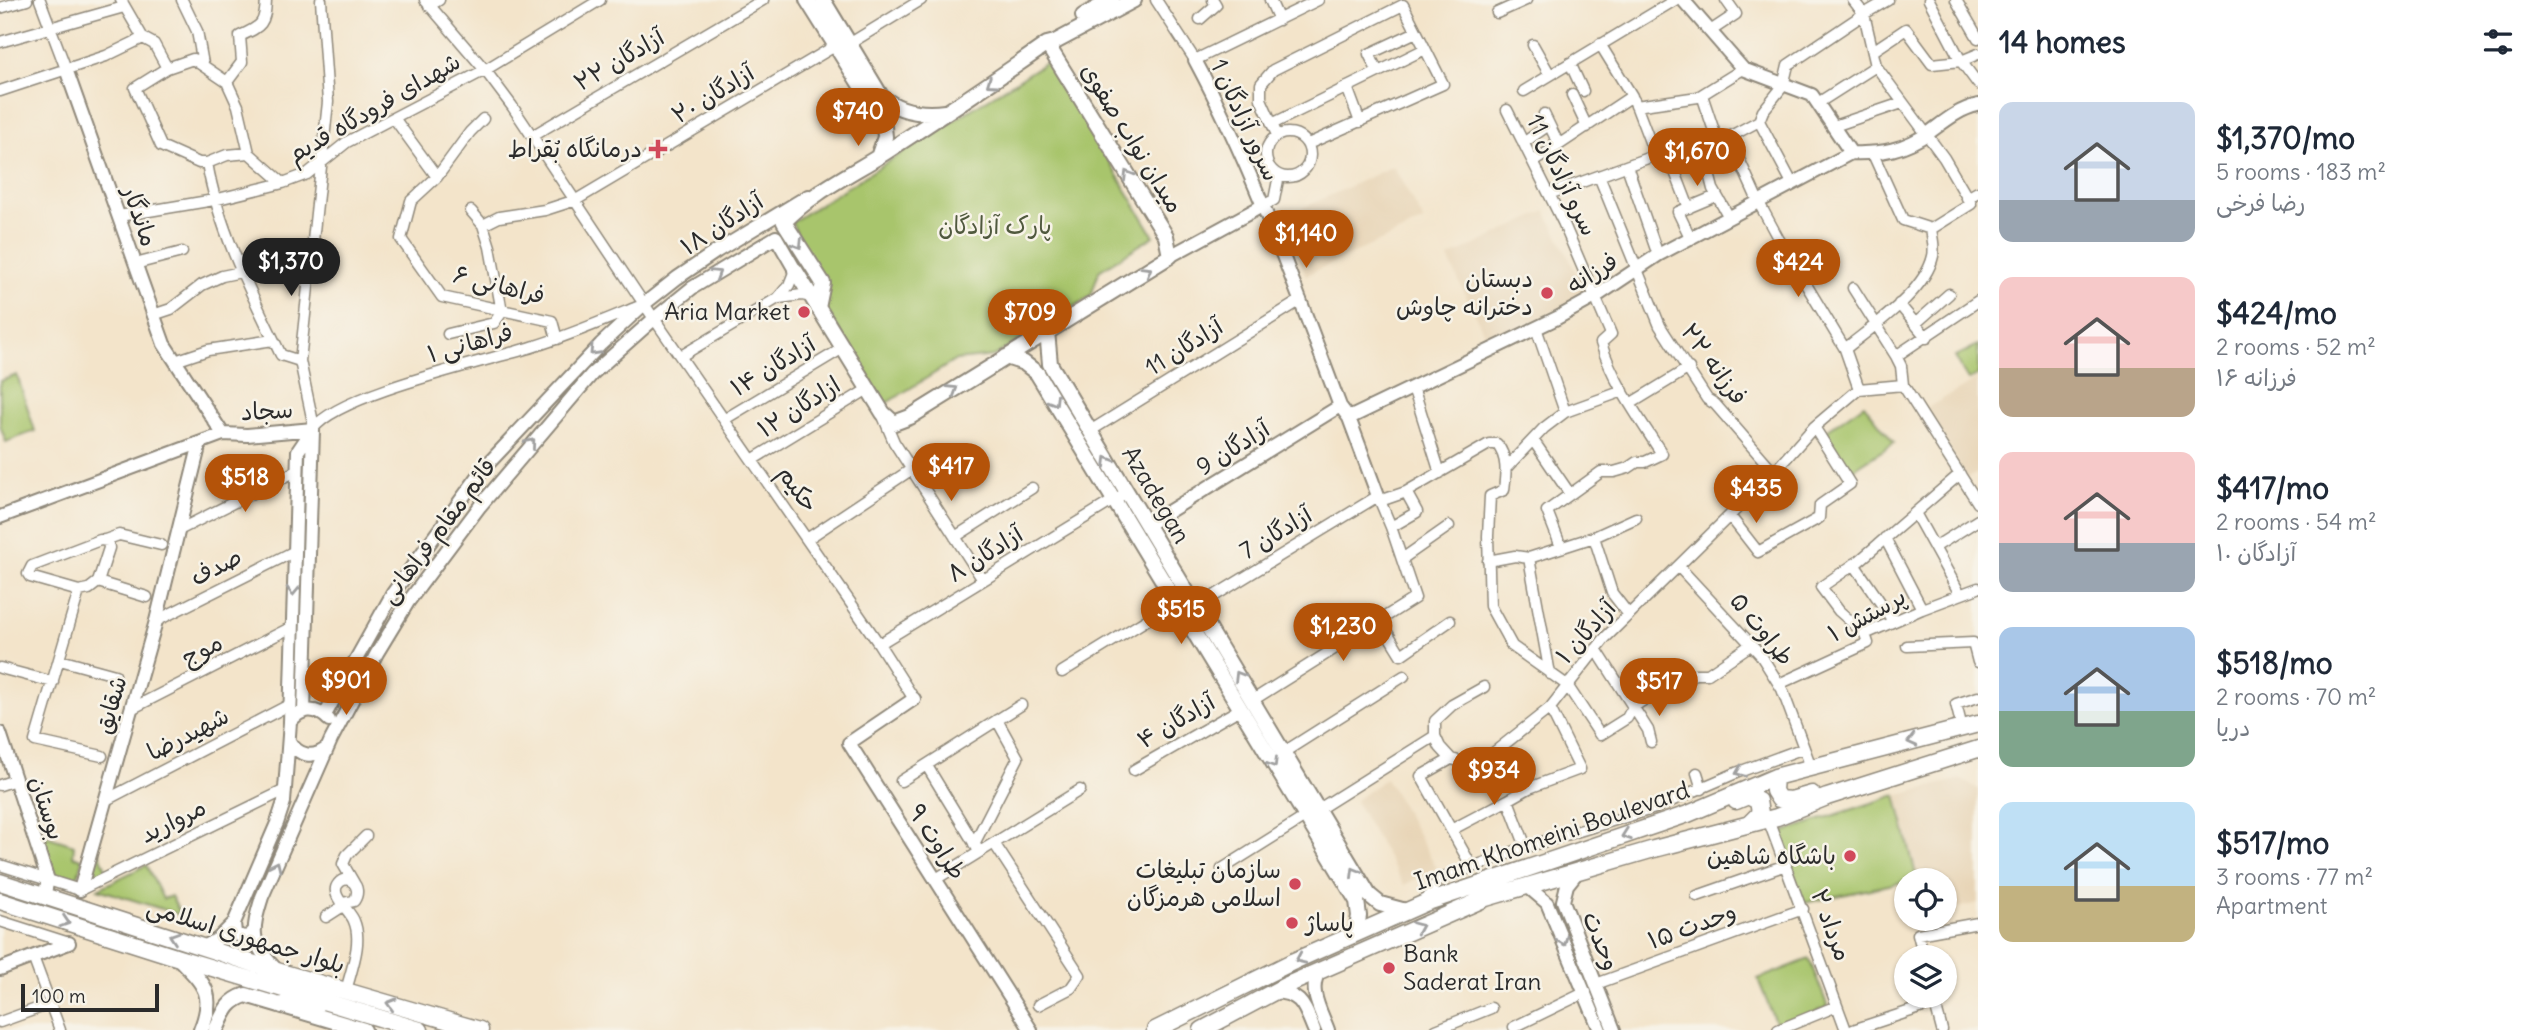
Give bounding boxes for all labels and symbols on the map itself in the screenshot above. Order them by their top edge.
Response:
street label: آزادگان ۲۲ [568,21,670,97]
street label: شهدای فرودگاه قدیم [282,45,467,172]
street label: سرور آزادگان 1 [1205,54,1287,185]
street label: آزادگان ۲۰ [666,56,760,129]
street label: میدان نواب صفوی [1074,57,1191,218]
one-way arrow [986,75,999,87]
pin: $740 [817,88,899,148]
street label: سرو آزادگان 11 [1520,109,1605,241]
pin: $1,670 [1640,128,1754,188]
place label: درمانگاه بُقراط [508,133,642,163]
marker: درمانگاه بُقراط [648,139,668,159]
one-way arrow [1124,169,1137,182]
street label: ماندگار [116,180,165,250]
street label: آزادگان ۱۸ [674,185,769,261]
park label: پارک آزادگان [938,210,1052,241]
pin: $1,140 [1249,210,1363,270]
one-way arrow [790,237,803,250]
pin: $1,370 [234,238,348,298]
pin: $424 [1757,240,1839,299]
street label: فرزانه [1560,245,1623,300]
street label: فراهانی ۶ [450,258,548,311]
place label: دبستان دخترانه چاوش [1396,263,1533,322]
one-way arrow [1139,266,1152,279]
one-way arrow [708,269,721,282]
marker: دبستان دخترانه چاوش [1539,285,1555,301]
pin: $709 [989,290,1071,349]
place label: Aria Market [664,296,790,326]
marker: Aria Market [796,304,812,320]
street label: آزادگان 11 [1139,310,1229,382]
street label: فراهانی ۱ [424,316,516,369]
street label: فرزانه ۲۲ [1675,317,1754,410]
street label: آزادگان ۱۴ [725,328,821,402]
one-way arrow [590,343,603,356]
street label: ازادگان ۱۲ [752,369,845,443]
one-way arrow [945,386,958,399]
one-way arrow [1045,393,1058,406]
street label: سجاد [240,394,294,426]
street label: آزادگان 9 [1190,412,1276,481]
one-way arrow [523,439,535,452]
street label: Azadegan [1116,440,1198,549]
pin: $417 [910,444,992,503]
street label: قائم مقام فراهانی [373,452,505,612]
pin: $518 [204,454,286,514]
one-way arrow [1103,455,1116,468]
street label: حکیم [769,459,826,520]
pin: $435 [1715,466,1797,525]
street label: آزادگان 7 [1234,498,1318,565]
street label: آزادگان ۸ [941,518,1029,588]
street label: صدف [185,541,246,592]
street label: پرستش ۱ [1822,580,1911,649]
one-way arrow [286,585,301,596]
pin: $515 [1140,586,1222,646]
street label: طراوت ۵ [1724,586,1801,671]
street label: آزادگان ۱ [1549,592,1622,669]
pin: $1,230 [1286,604,1400,663]
street label: موج [176,626,228,674]
pin: $901 [305,658,387,717]
pin: $517 [1618,658,1700,718]
one-way arrow [1234,671,1247,684]
street label: شقایق [87,672,133,737]
street label: آزادگان ۴ [1131,685,1221,754]
street label: شهیدرضا [142,700,234,766]
one-way arrow [1906,733,1918,747]
pin: $934 [1453,748,1535,807]
one-way arrow [1264,756,1277,769]
one-way arrow [1735,764,1747,778]
street label: بوستان [23,772,72,844]
street label: Imam Khomeini Boulevard [1410,774,1693,896]
street label: مروارید [135,791,210,849]
street label: طراوت ۹ [902,798,973,885]
one-way arrow [1621,827,1633,841]
place label: باشگاه شاهین [1707,840,1836,870]
marker: باشگاه شاهین [1842,848,1858,864]
place label: سازمان تبلیغات اسلامی هرمزگان [1127,854,1281,913]
one-way arrow [268,861,282,874]
one-way arrow [1350,866,1363,879]
marker: سازمان تبلیغات اسلامی هرمزگان [1287,876,1303,892]
street label: مرداد ۲ [1805,884,1859,965]
street label: بلوار جمهوری اسلامی [143,891,349,981]
street label: وحدت ۱۵ [1643,895,1740,955]
place label: پاساژ [1304,907,1354,938]
street label: وحدت [1577,907,1627,974]
one-way arrow [59,913,71,928]
marker: پاساژ [1284,915,1300,931]
one-way arrow [1411,921,1423,935]
one-way arrow [168,931,180,945]
one-way arrow [1555,934,1569,946]
place label: Bank Saderat Iran [1403,938,1541,996]
one-way arrow [1294,951,1307,965]
marker: Bank Saderat Iran [1381,960,1397,976]
scale bar [21,981,159,1013]
one-way arrow [385,998,397,1012]

